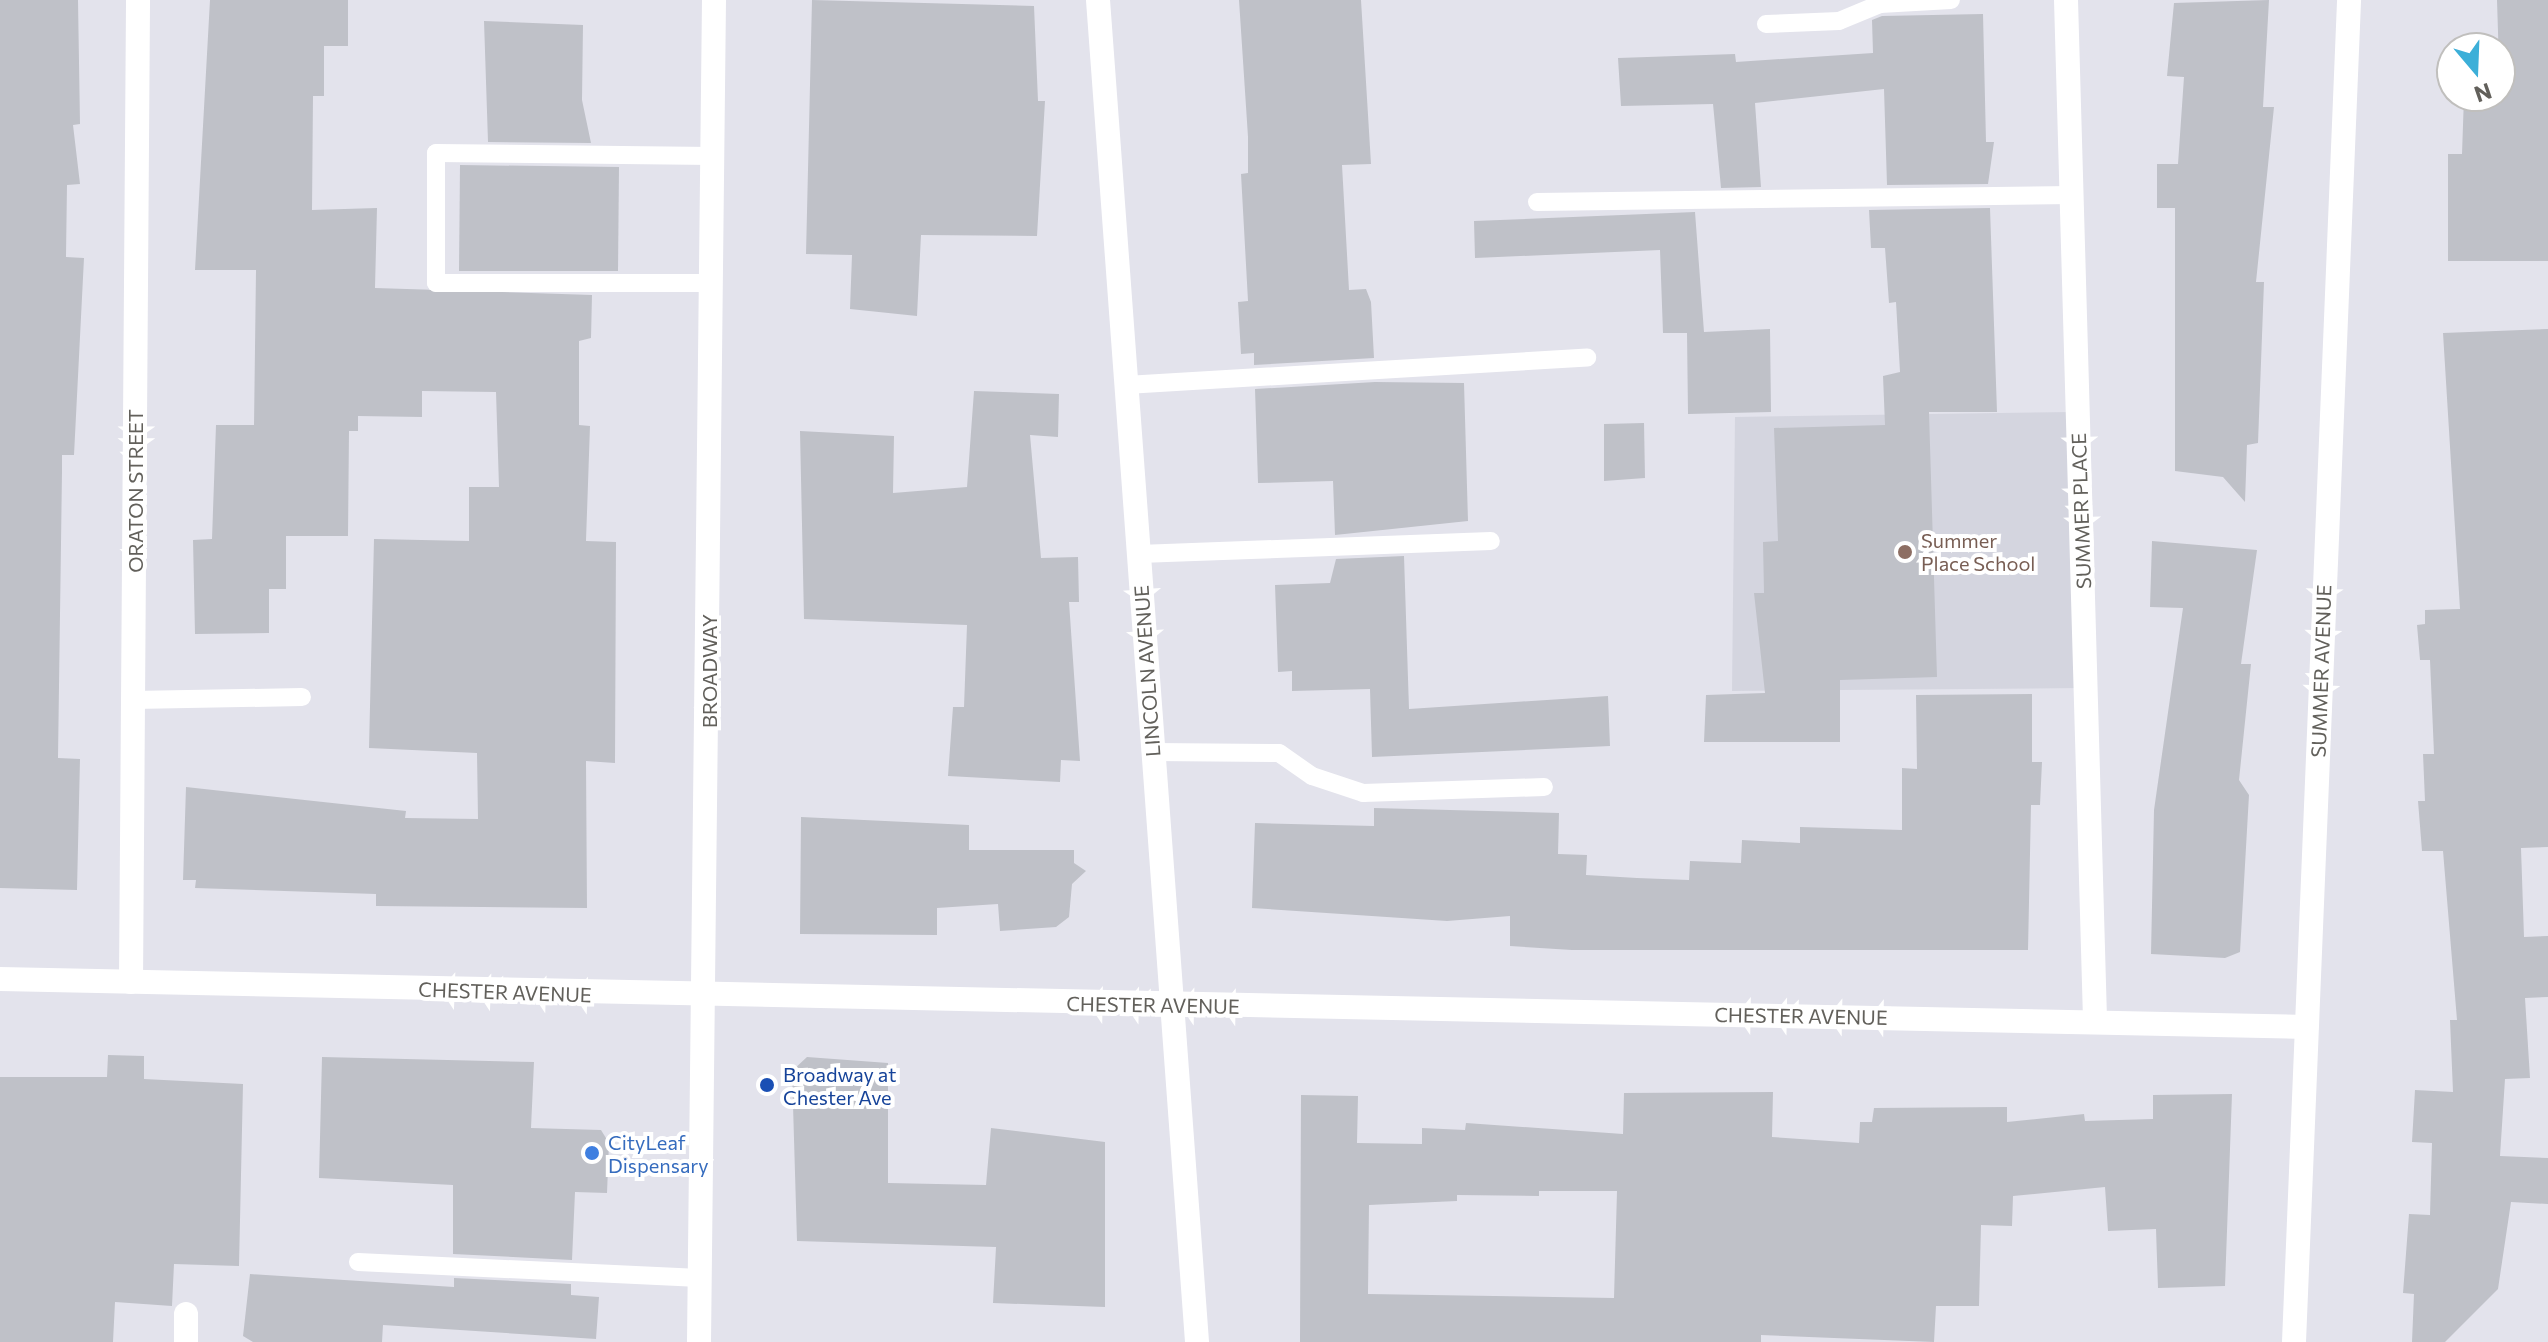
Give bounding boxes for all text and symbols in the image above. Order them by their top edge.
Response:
north arrow [2436,32,2516,112]
text: N [2471,78,2496,109]
street label: ORATON STREET [123,409,147,573]
street label: SUMMER PLACE [2066,432,2096,590]
place label: Summer Place School [1921,528,2035,575]
marker: Summer Place School [1896,543,1914,561]
street label: LINCOLN AVENUE [1129,584,1165,758]
street label: SUMMER AVENUE [2306,584,2336,758]
street label: BROADWAY [697,614,721,728]
street label: CHESTER AVENUE [418,977,592,1007]
street label: CHESTER AVENUE [1066,991,1240,1019]
street label: CHESTER AVENUE [1714,1002,1888,1030]
place label: Broadway at Chester Ave [783,1062,896,1109]
marker: Broadway at Chester Ave [758,1076,776,1094]
place label: CityLeaf Dispensary [608,1130,709,1177]
marker: CityLeaf Dispensary [583,1144,601,1162]

